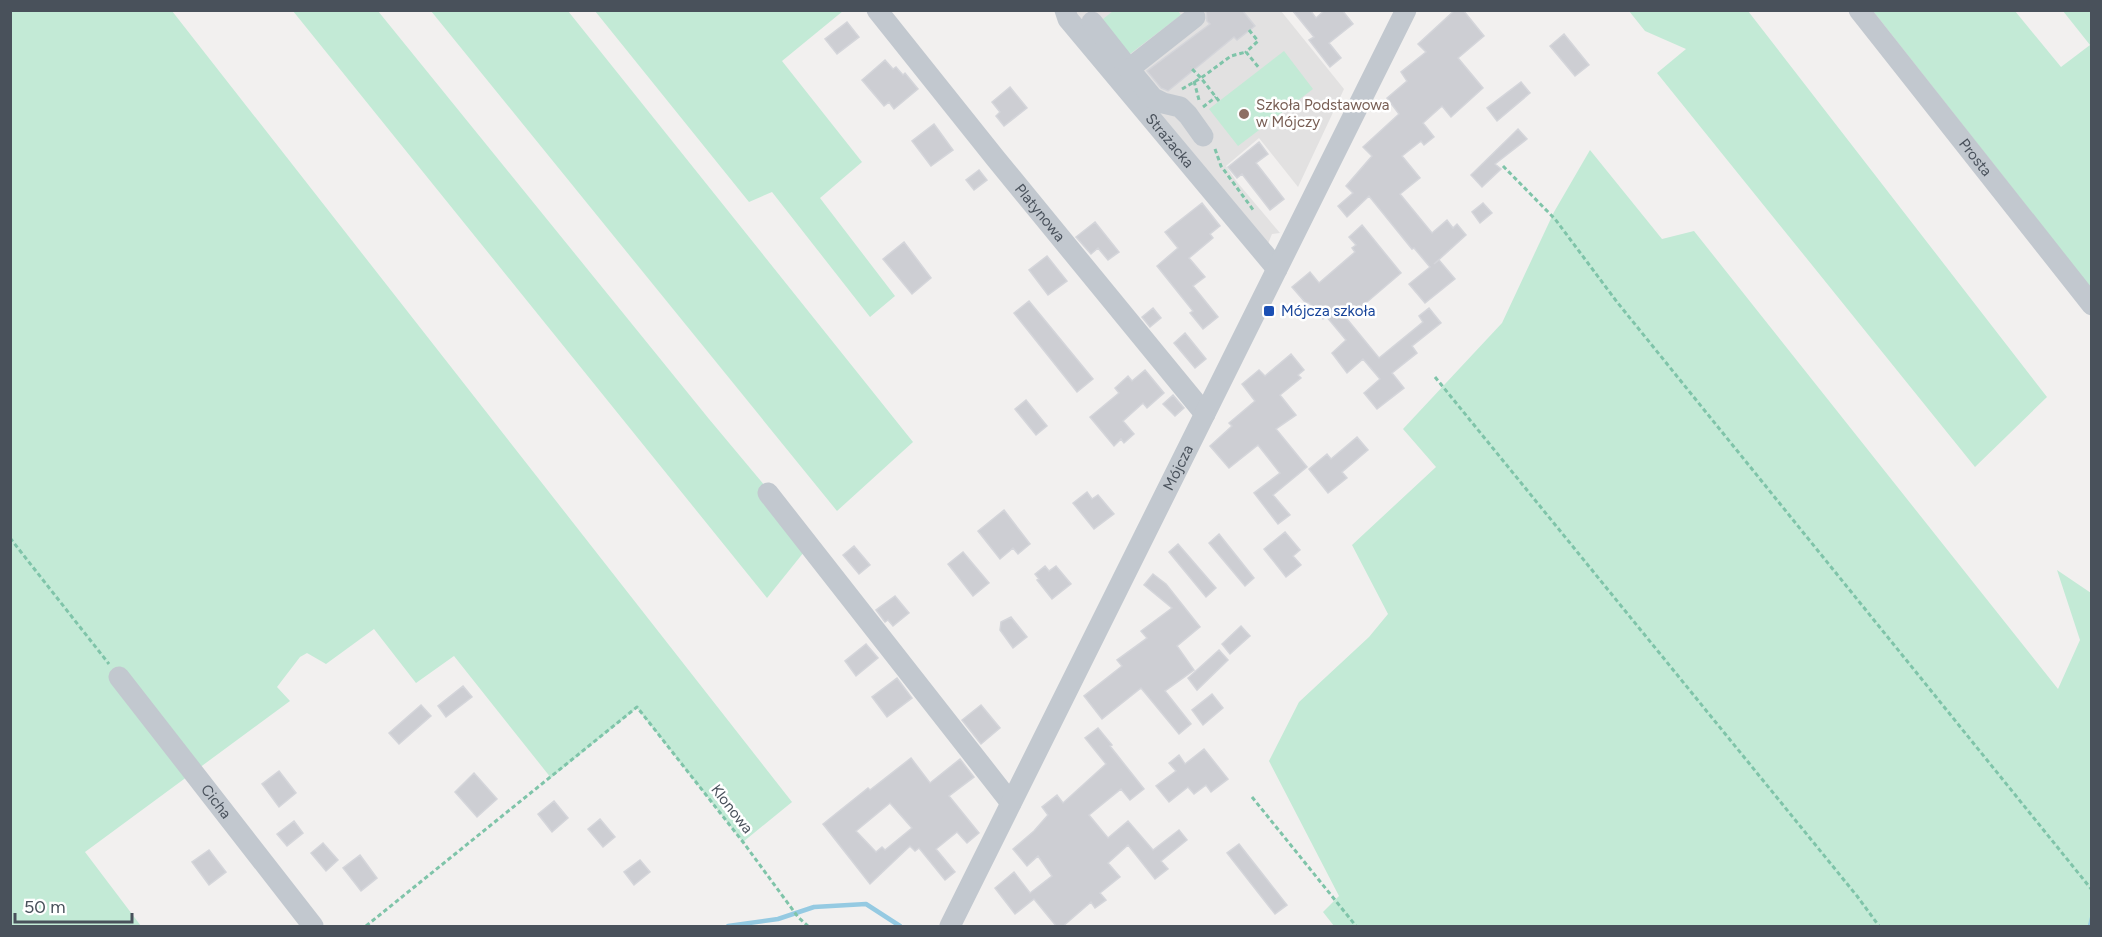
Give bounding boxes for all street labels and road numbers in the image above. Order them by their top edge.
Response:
street label: Strażacka [1142,110,1198,172]
street label: Prosta [1955,135,1996,180]
street label: Platynowa [1011,180,1069,245]
street label: Mójcza [1159,442,1197,493]
street label: Cicha [197,781,235,822]
street label: Klonowa [707,781,757,837]

